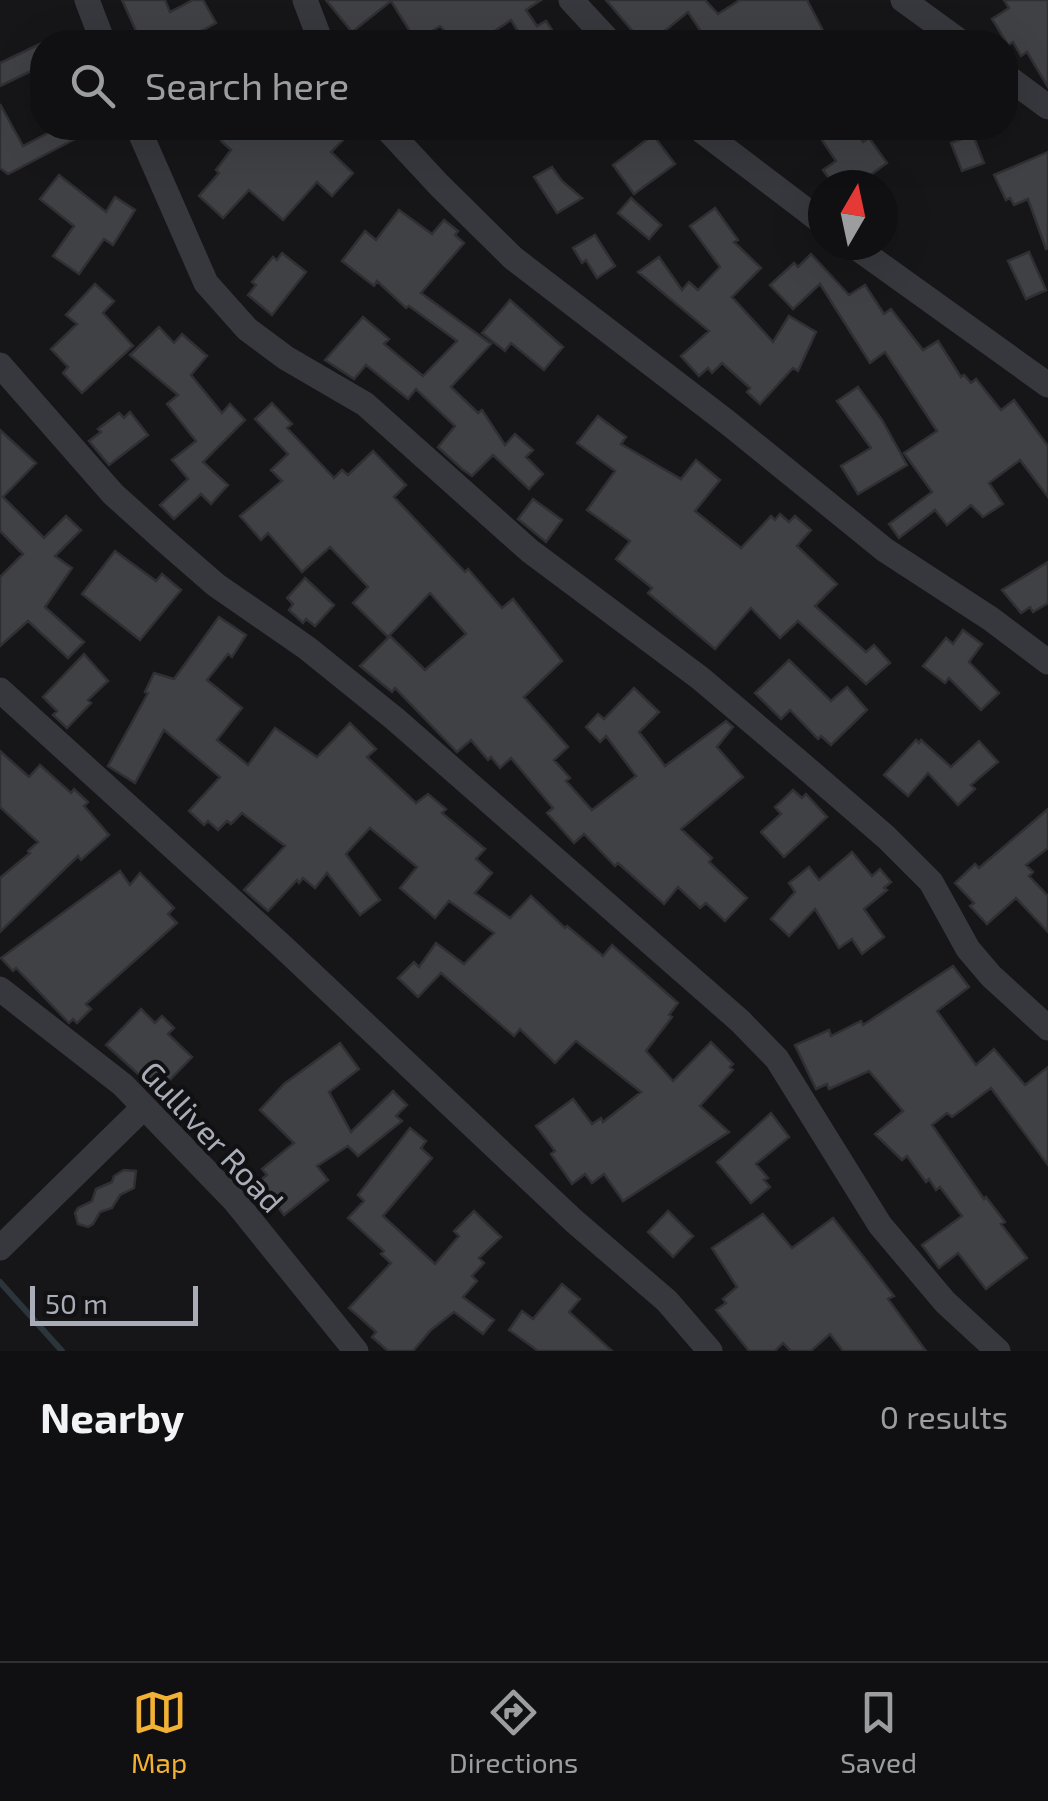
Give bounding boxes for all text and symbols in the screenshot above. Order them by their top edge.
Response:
search box [30,30,1018,140]
icon: search [65,58,120,113]
text: Search here [145,62,349,108]
north arrow [808,170,898,260]
street label: Gulliver Road [134,1053,292,1219]
scale bar [30,1281,198,1326]
text: 50 m [45,1286,108,1320]
text: Nearby [40,1391,184,1441]
text: 0 results [880,1397,1008,1435]
tab: Map [131,1685,187,1779]
tab: Directions [449,1685,578,1779]
tab: Saved [840,1685,917,1779]

